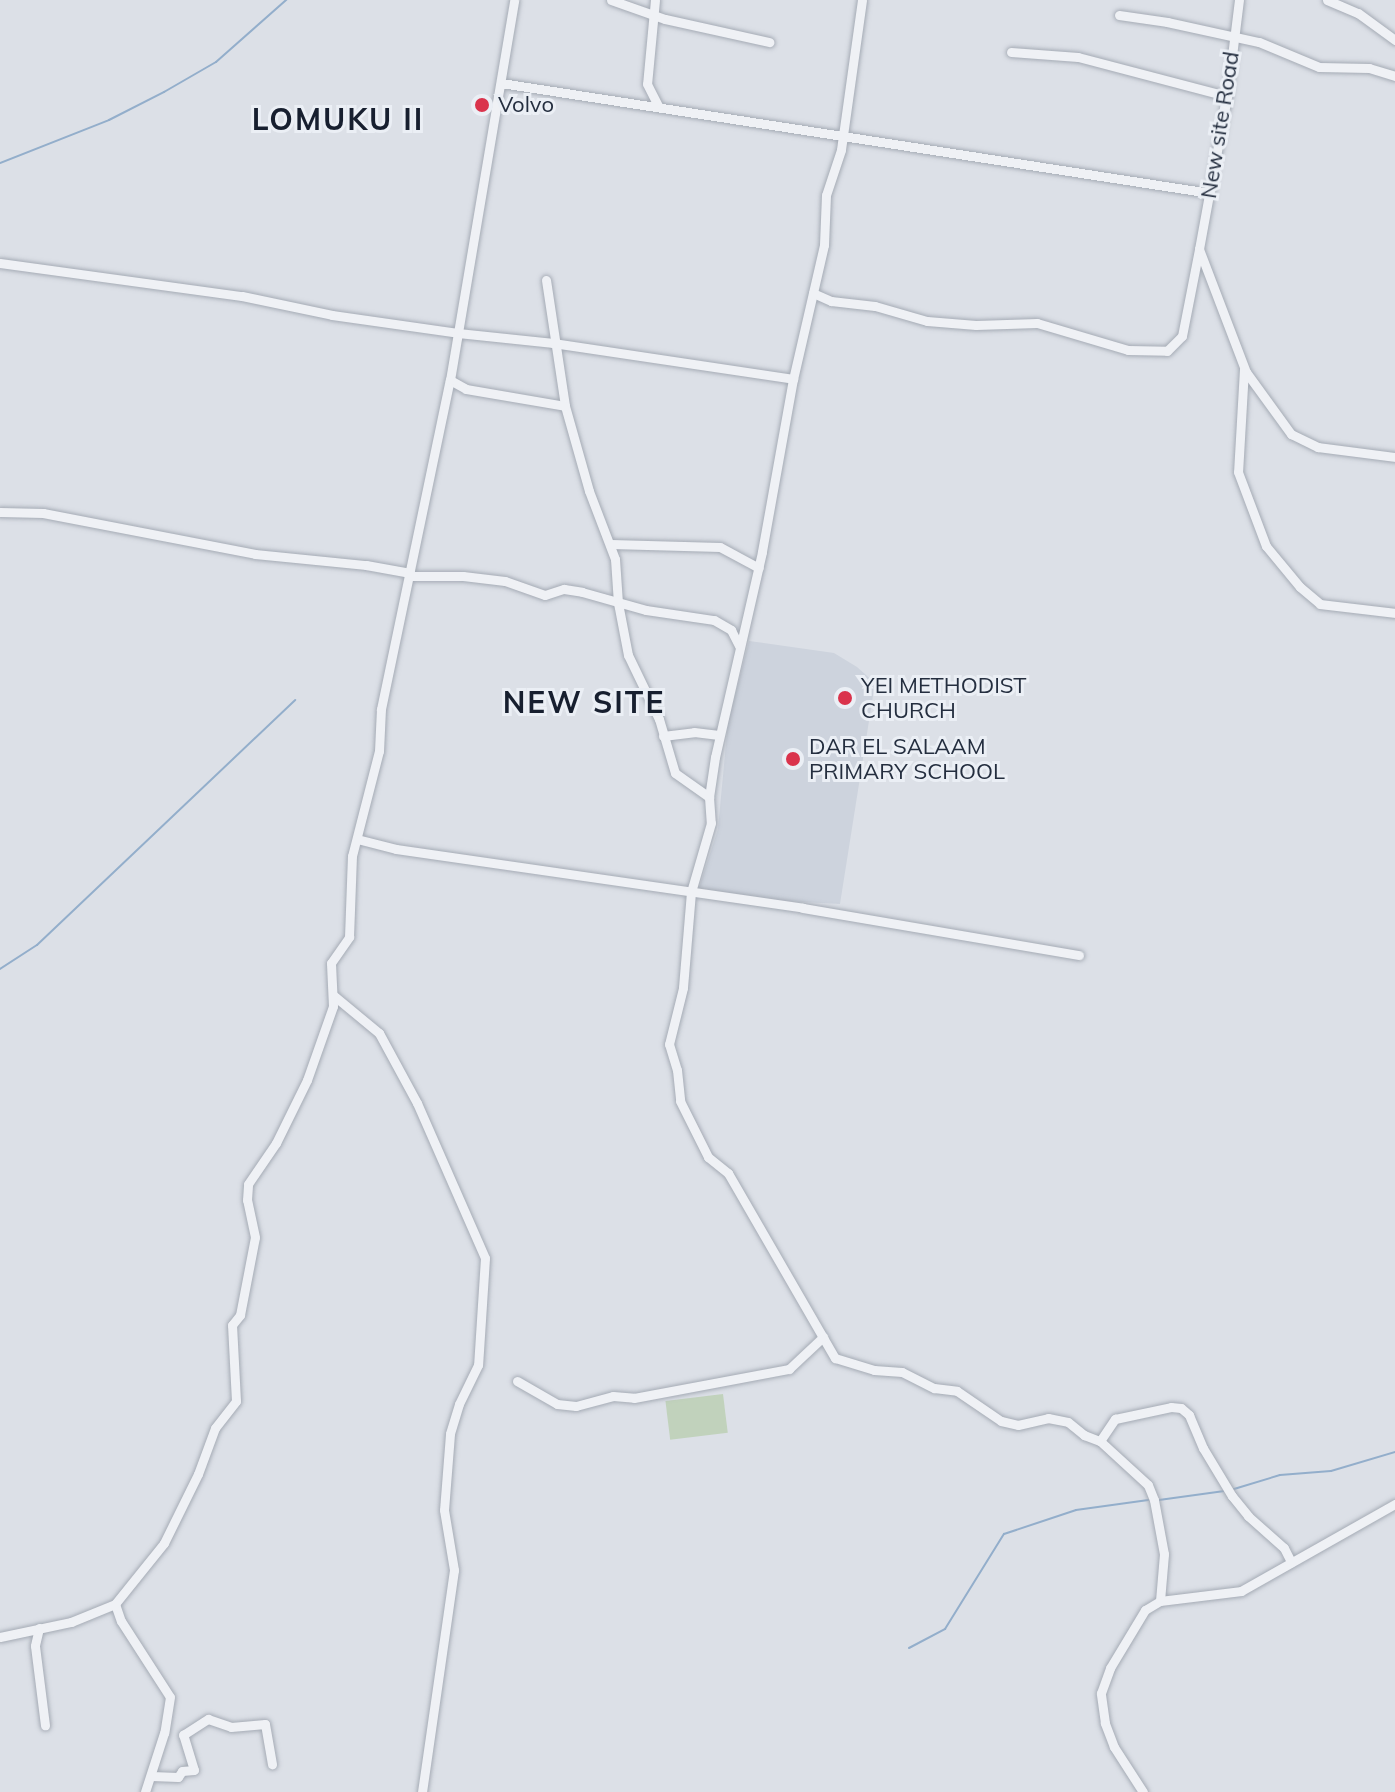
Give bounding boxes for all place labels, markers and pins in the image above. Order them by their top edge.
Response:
place label: Volvo [498,92,554,118]
marker: Volvo [473,96,491,114]
place label: YEI METHODIST CHURCH [861,672,1026,724]
marker: YEI METHODIST CHURCH [836,689,854,707]
place label: DAR EL SALAAM PRIMARY SCHOOL [809,733,1005,784]
marker: DAR EL SALAAM PRIMARY SCHOOL [784,750,802,768]

